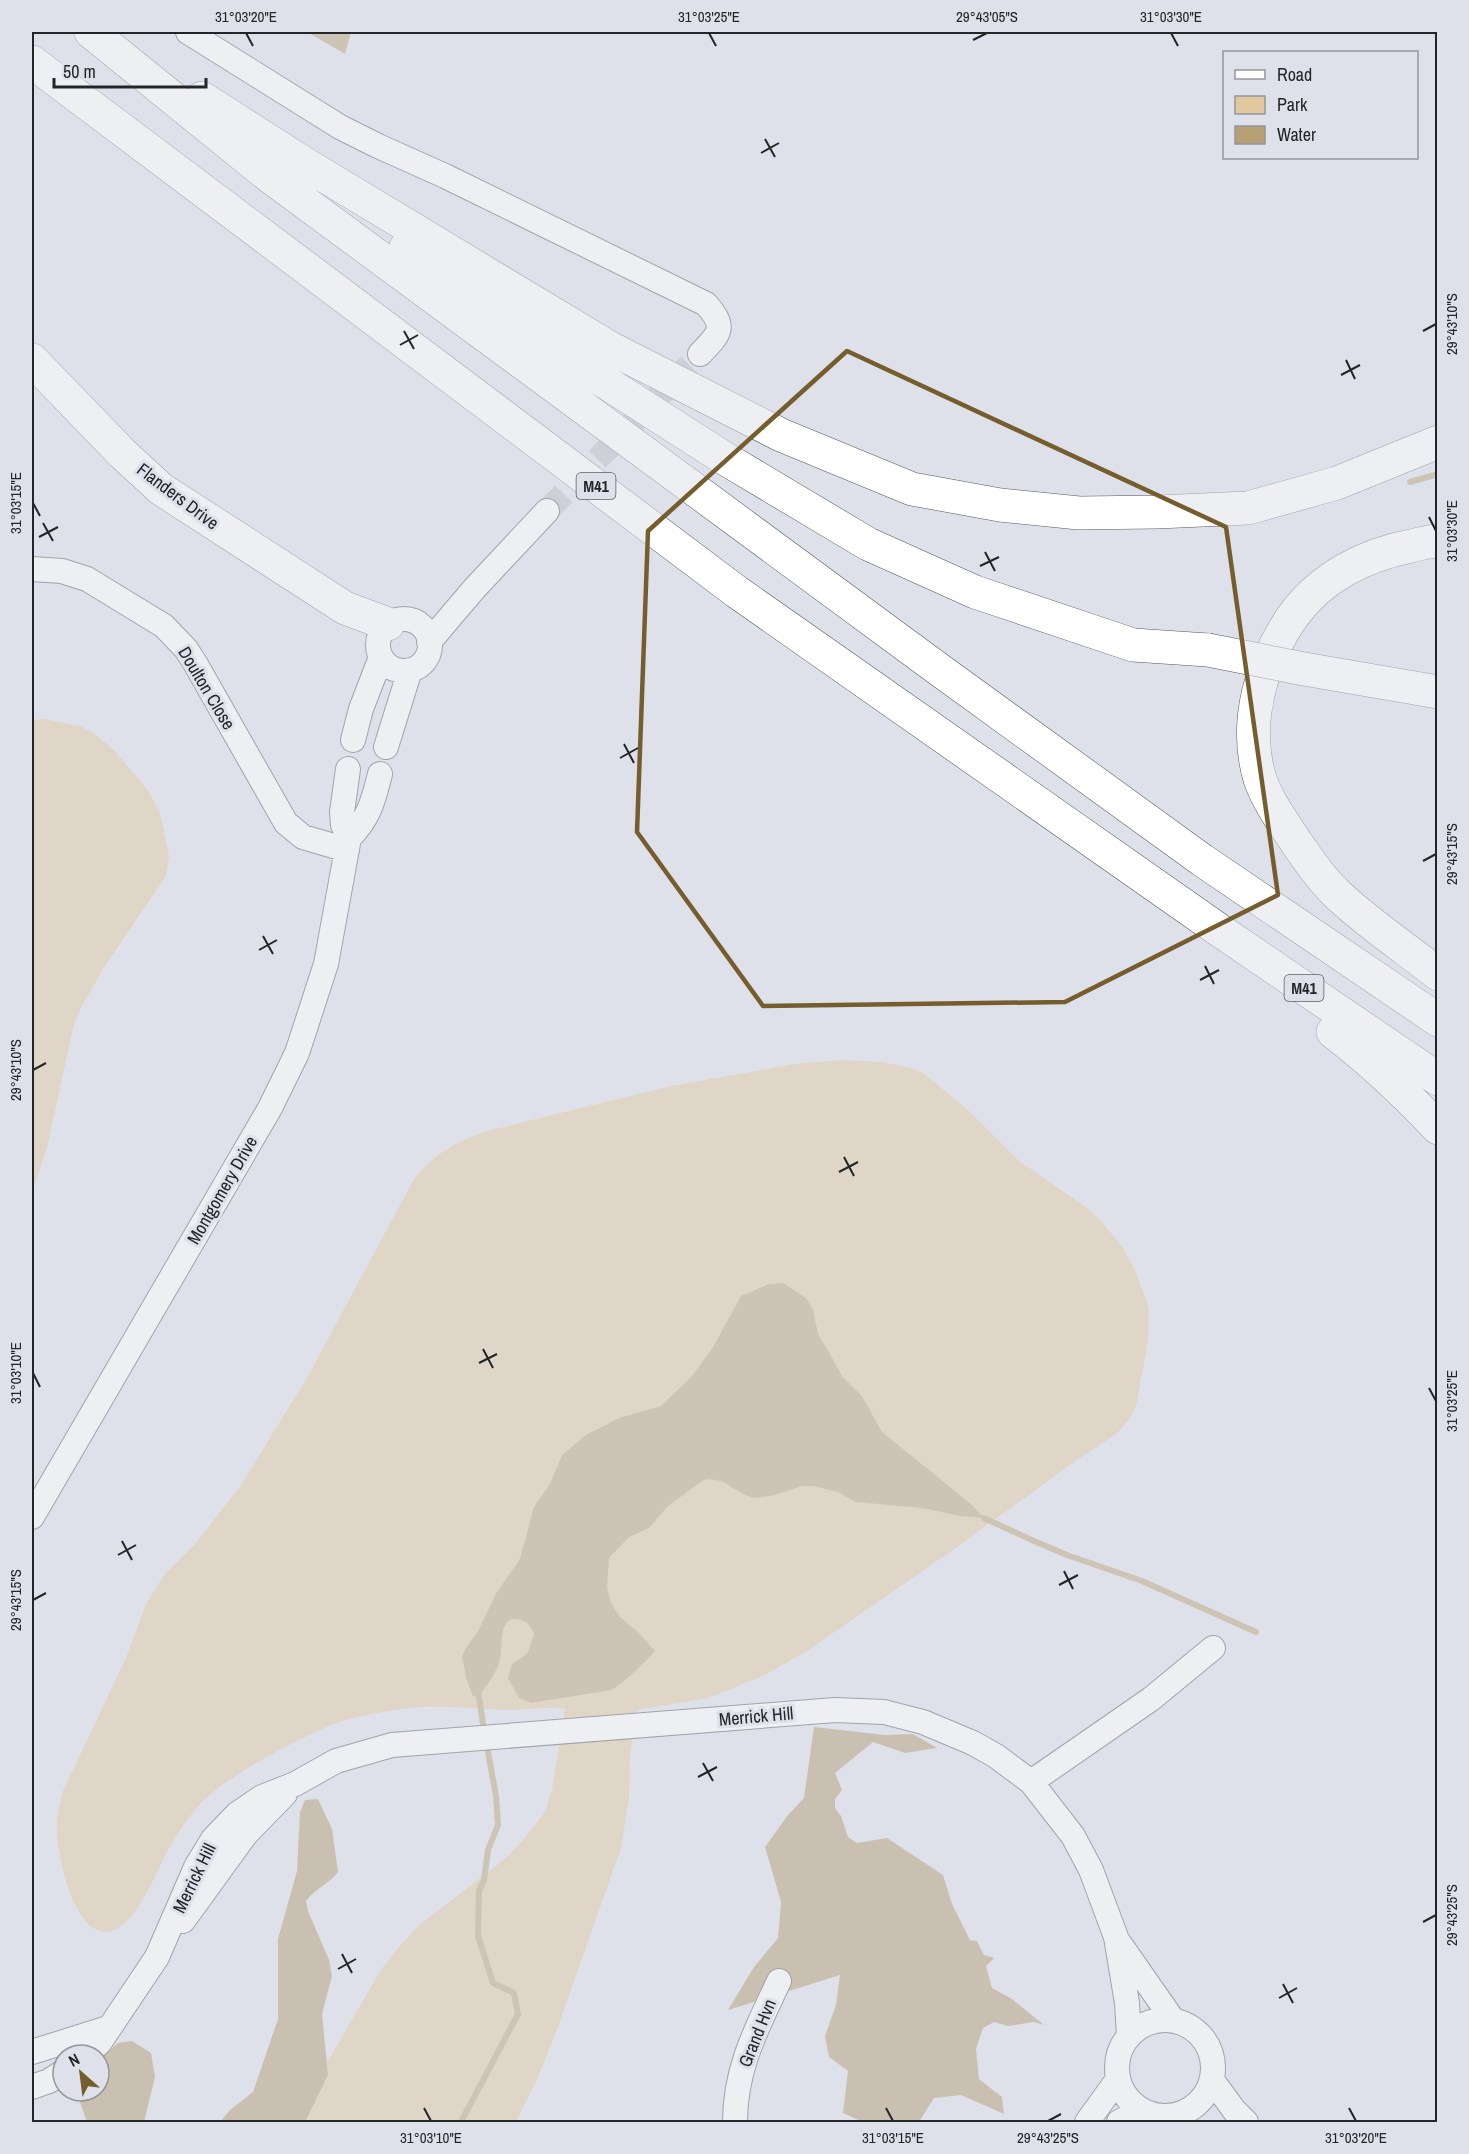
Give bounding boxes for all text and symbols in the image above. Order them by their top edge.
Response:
text: 31°03'20"E [215,6,277,27]
text: 31°03'25"E [678,6,740,27]
text: 29°43'05"S [956,6,1018,27]
text: 31°03'30"E [1140,6,1202,27]
scale bar [54,51,206,89]
legend [1223,51,1418,159]
text: 50 m [63,59,96,84]
text: Road [1277,62,1312,87]
text: Park [1277,92,1308,117]
text: Water [1277,122,1316,147]
text: 29°43'10"S [1441,293,1462,355]
street label: Flanders Drive [132,457,224,535]
text: 31°03'15"E [5,472,26,534]
road number: M41 [576,473,616,499]
text: 31°03'30"E [1441,500,1462,562]
street label: Doulton Close [172,642,242,734]
text: 29°43'15"S [1441,823,1462,885]
road number: M41 [1284,975,1324,1001]
text: 29°43'10"S [5,1039,26,1101]
street label: Montgomery Drive [181,1131,263,1249]
text: 31°03'10"E [5,1342,26,1404]
text: 31°03'25"E [1441,1370,1462,1432]
text: 29°43'15"S [5,1569,26,1631]
street label: Merrick Hill [718,1700,794,1732]
street label: Merrick Hill [166,1839,222,1917]
text: 29°43'25"S [1441,1884,1462,1946]
street label: Grand Hvn [732,1995,782,2071]
north arrow [51,2043,111,2103]
text: N [65,2048,83,2072]
text: 31°03'10"E [400,2127,462,2148]
text: 31°03'15"E [862,2127,924,2148]
text: 29°43'25"S [1017,2127,1079,2148]
text: 31°03'20"E [1325,2127,1387,2148]

